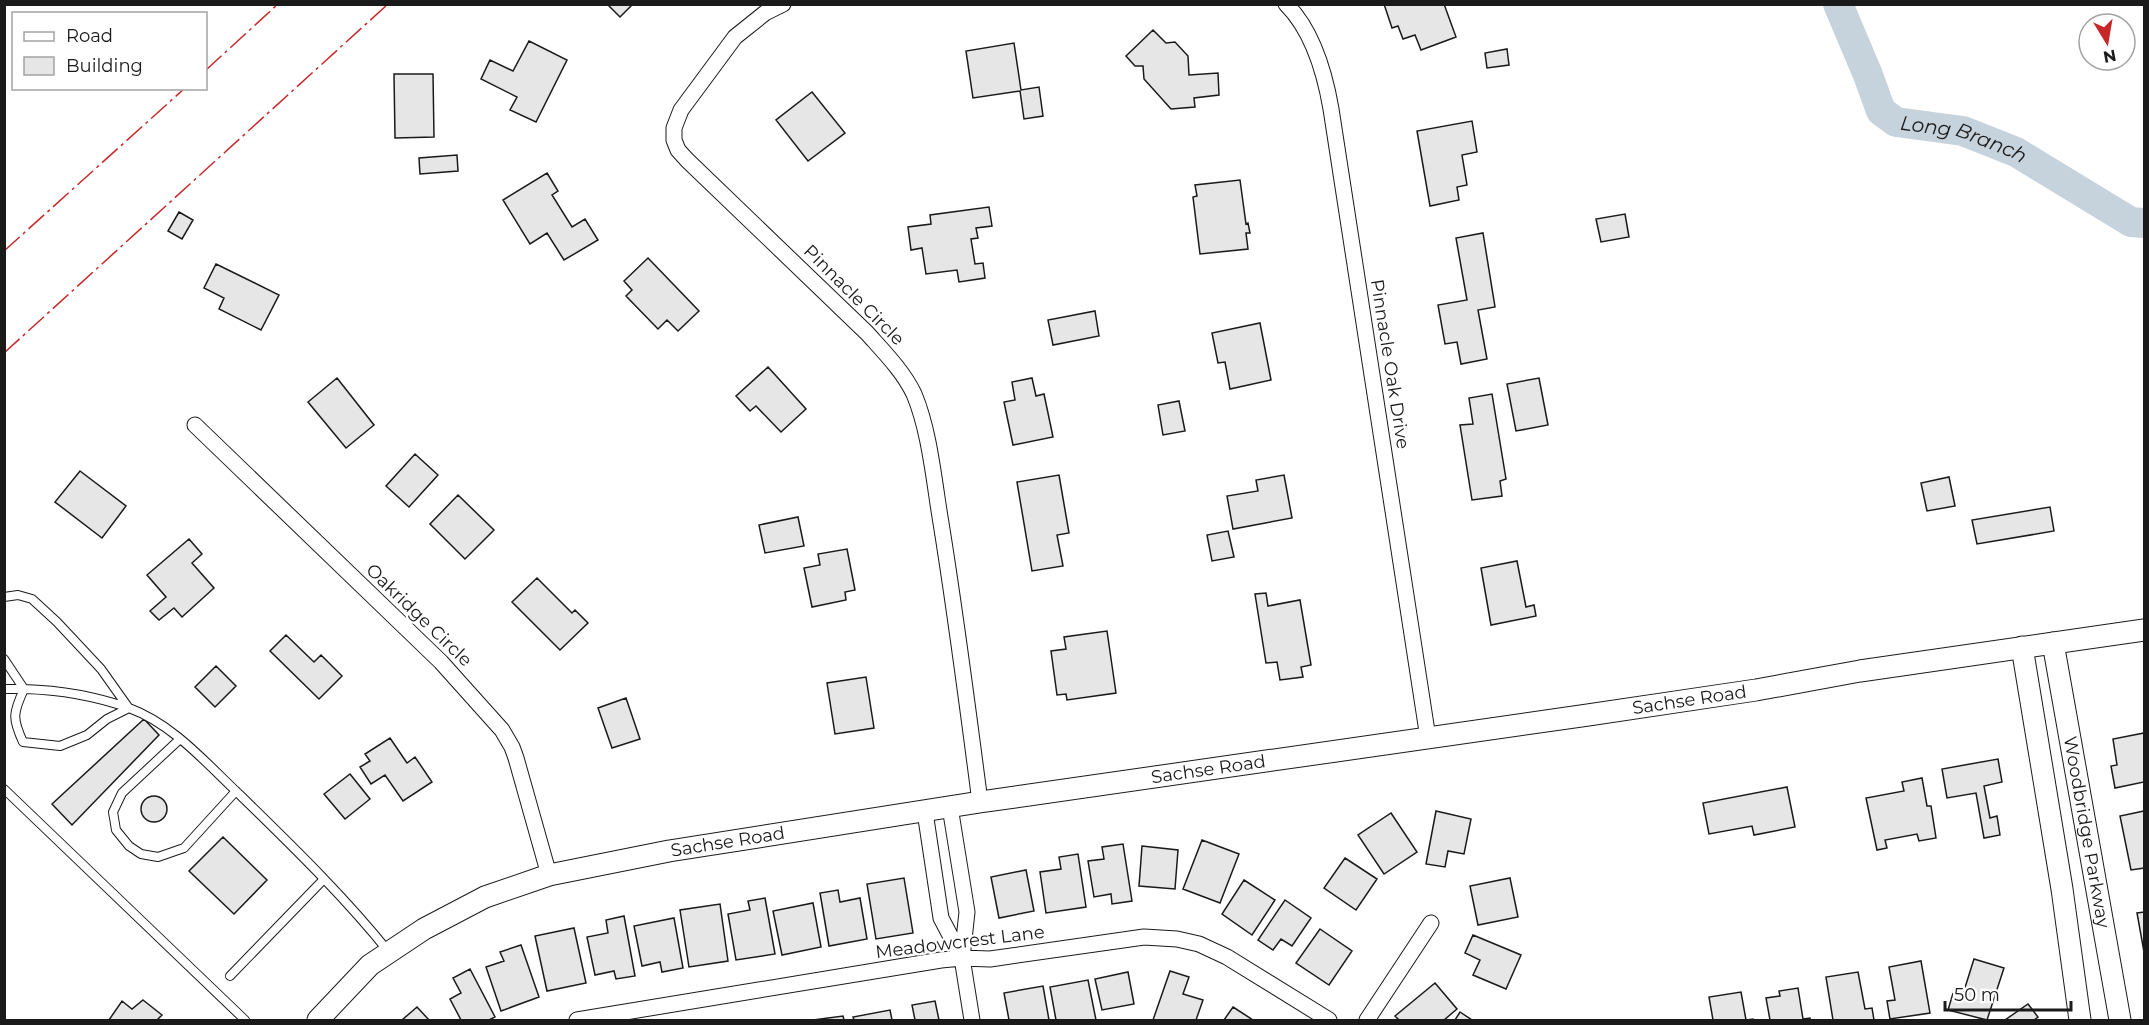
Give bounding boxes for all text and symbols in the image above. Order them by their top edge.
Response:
legend [12,12,207,90]
north arrow [2077,12,2137,72]
text: Road [66,25,113,47]
text: N [2102,46,2118,67]
text: Building [66,55,143,77]
water label: Long Branch [1899,111,2032,168]
street label: Pinnacle Circle [799,240,909,350]
street label: Pinnacle Oak Drive [1366,278,1414,451]
street label: Oakridge Circle [361,559,477,671]
street label: Sachse Road [1631,681,1748,719]
street label: Woodbridge Parkway [2059,734,2114,930]
street label: Sachse Road [1150,750,1267,788]
street label: Sachse Road [669,822,786,862]
street label: Meadowcrest Lane [874,921,1046,963]
scale bar [1945,974,2071,1012]
text: 50 m [1954,984,2000,1006]

